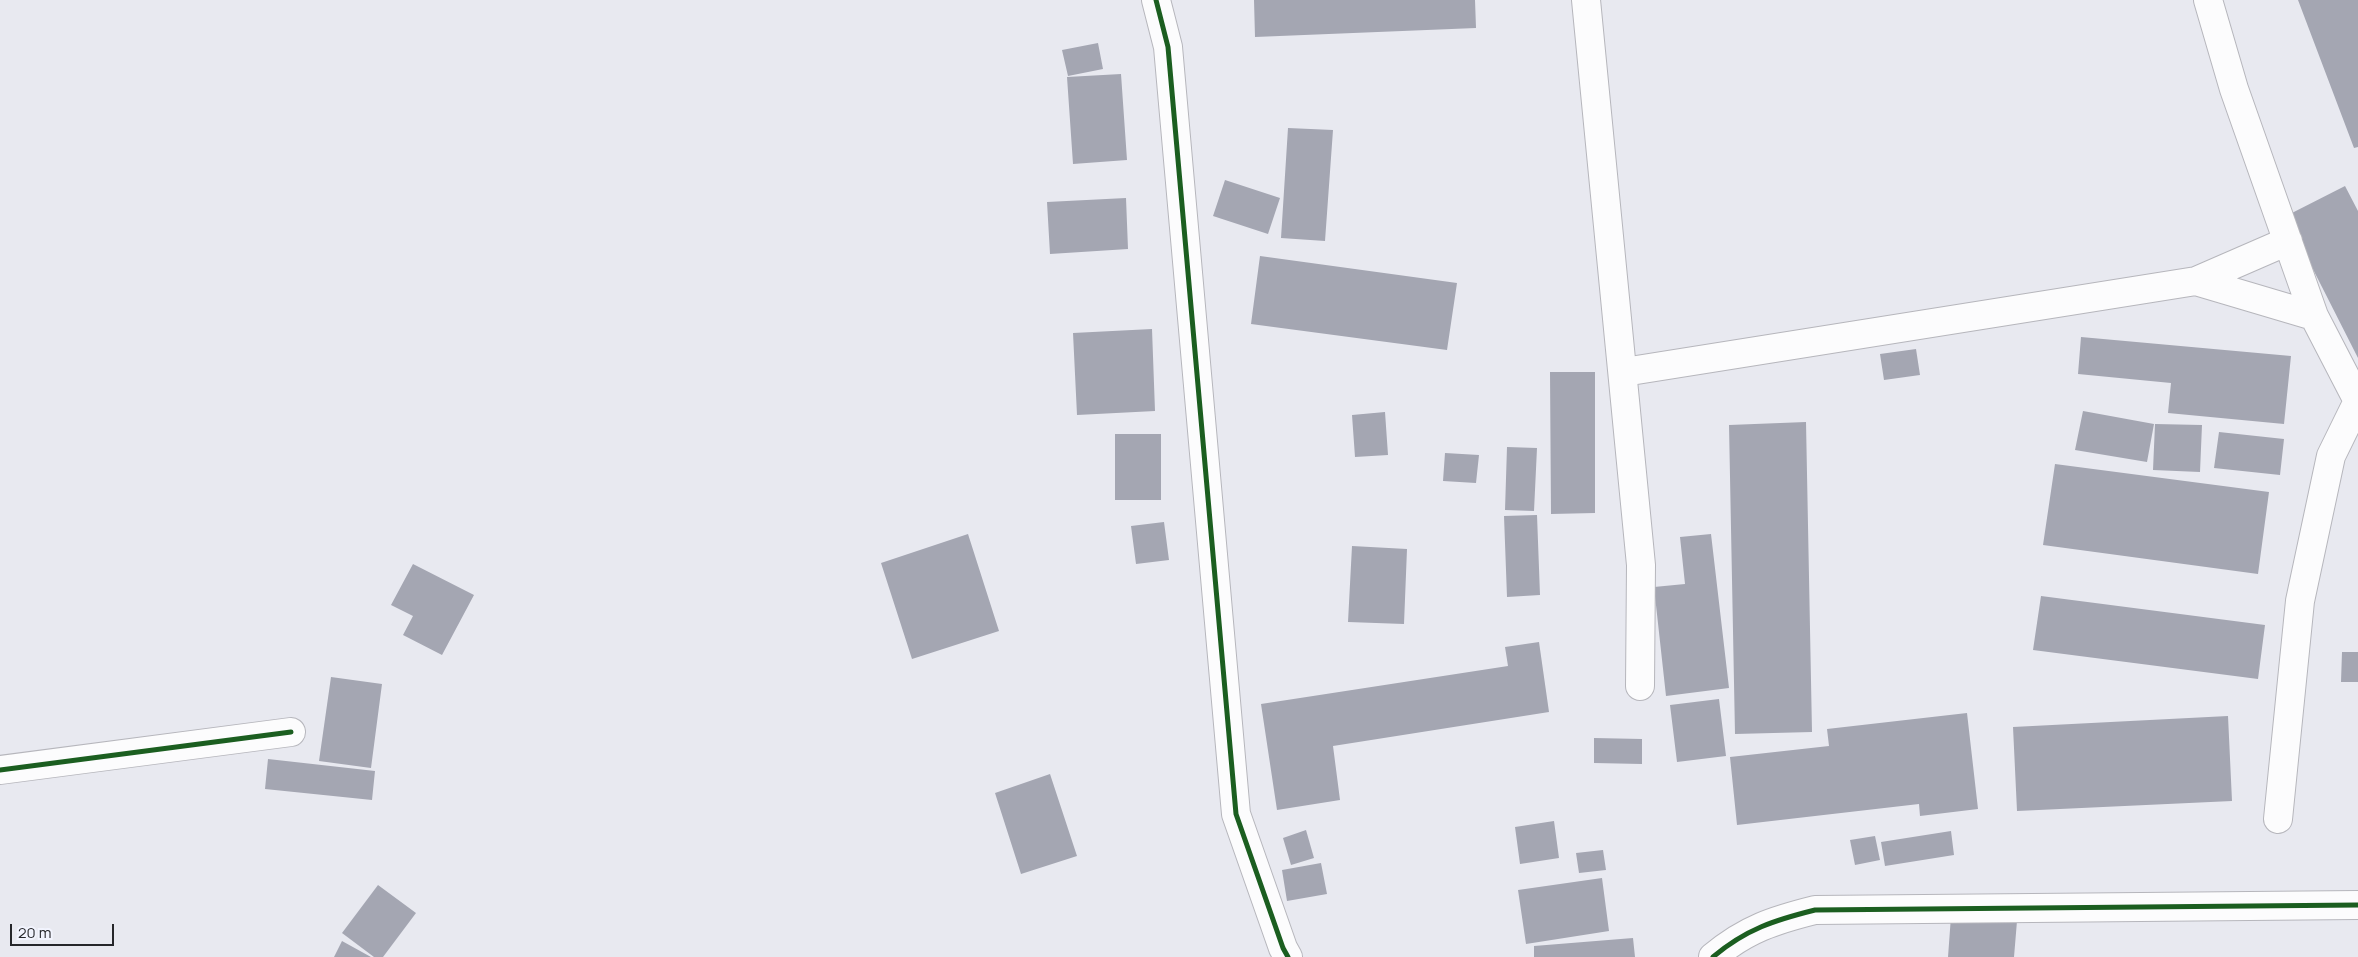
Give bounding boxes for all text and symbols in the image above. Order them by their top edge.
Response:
scale bar [12,914,116,946]
text: 20 m [18,922,51,943]

